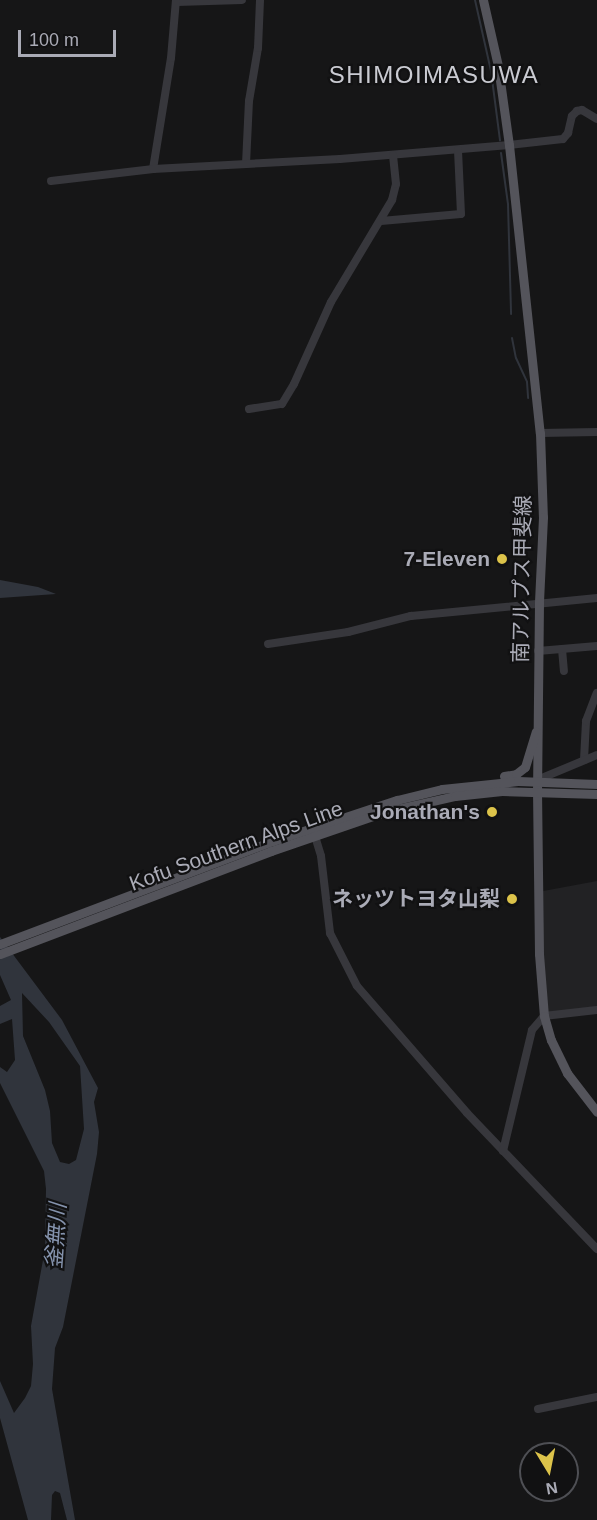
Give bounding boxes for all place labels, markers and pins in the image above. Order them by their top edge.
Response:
place label: 7-Eleven [404,546,490,572]
marker: 7-Eleven [495,552,509,566]
place label: Jonathan's [370,799,480,825]
marker: Jonathan's [485,805,499,819]
place label: ネッツトヨタ山梨 [332,886,500,912]
marker: ネッツトヨタ山梨 [505,892,519,906]

